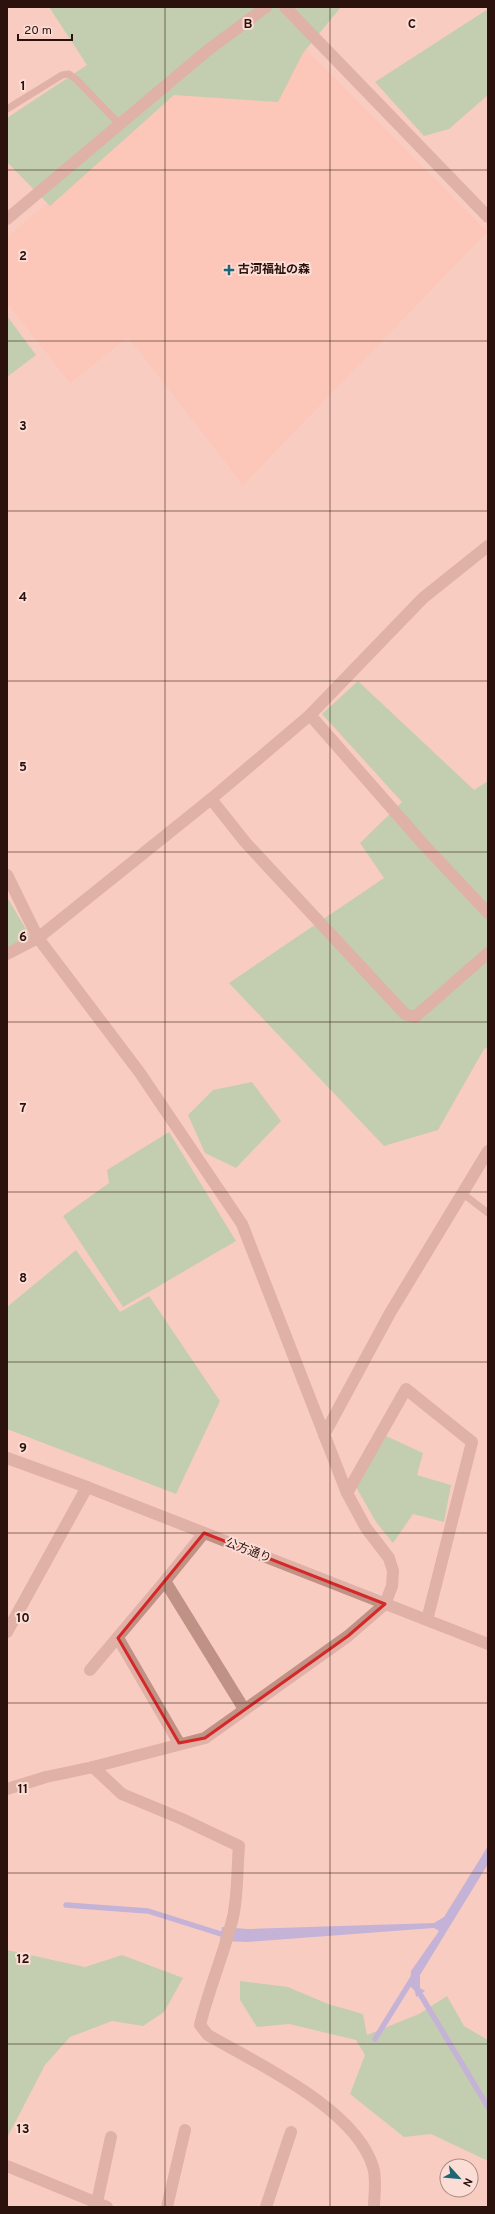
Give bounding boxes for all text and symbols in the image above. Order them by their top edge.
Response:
scale bar [18,16,72,42]
text: B [244,17,253,33]
text: C [408,17,416,33]
text: 20 m [24,23,52,39]
text: 1 [20,79,26,95]
text: 2 [19,249,27,265]
place label: 古河福祉の森 [238,262,310,278]
marker: 古河福祉の森 [223,264,235,276]
text: 3 [19,419,27,435]
text: 4 [19,590,27,606]
text: 5 [19,760,27,776]
text: 6 [19,930,27,946]
text: 7 [20,1101,27,1117]
text: 8 [19,1271,27,1287]
text: 9 [19,1441,27,1457]
street label: 公方通り [223,1535,273,1567]
text: 10 [16,1611,30,1627]
text: 11 [18,1782,28,1798]
text: 12 [16,1952,30,1968]
text: 13 [17,2122,30,2138]
north arrow [439,2158,479,2198]
text: N [459,2175,475,2189]

